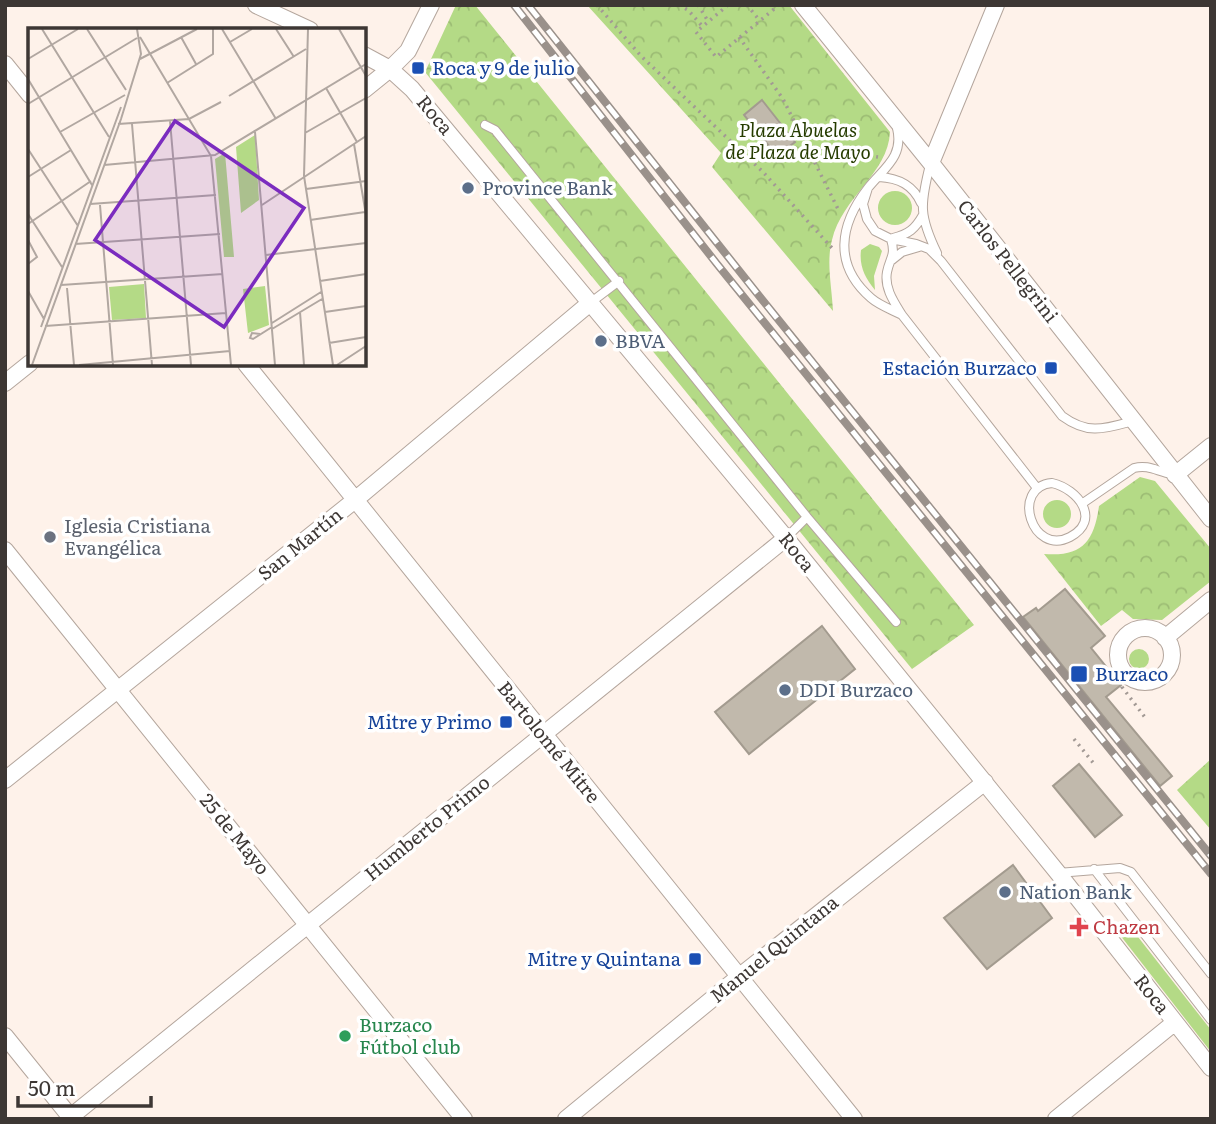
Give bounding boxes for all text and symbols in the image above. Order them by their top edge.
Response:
inset map [28,28,366,366]
place label: Roca y 9 de julio [432,53,575,81]
marker: Roca y 9 de julio [410,60,426,76]
street label: Roca [411,88,461,141]
park label: Plaza Abuelas de Plaza de Mayo [725,115,871,165]
place label: Province Bank [482,173,613,201]
marker: Province Bank [460,180,476,196]
street label: Carlos Pellegrini [952,193,1066,328]
place label: BBVA [615,326,665,354]
marker: BBVA [593,333,609,349]
place label: Estación Burzaco [882,353,1037,381]
marker: Estación Burzaco [1043,360,1059,376]
street label: San Martín [251,500,348,586]
place label: Iglesia Cristiana Evangélica [64,511,212,561]
street label: Roca [773,525,823,578]
marker: Iglesia Cristiana Evangélica [42,529,58,545]
place label: Burzaco [1095,659,1168,687]
marker: Burzaco [1069,664,1089,684]
street label: Bartolomé Mitre [492,674,608,808]
place label: DDI Burzaco [799,675,913,703]
marker: DDI Burzaco [777,682,793,698]
place label: Mitre y Primo [367,707,492,735]
marker: Mitre y Primo [498,714,514,730]
street label: Humberto Primo [358,768,495,887]
street label: 25 de Mayo [194,787,277,880]
place label: Nation Bank [1019,877,1132,905]
marker: Nation Bank [997,884,1013,900]
street label: Manuel Quintana [703,887,844,1009]
place label: Chazen [1093,912,1160,940]
marker: Chazen [1071,919,1087,935]
place label: Mitre y Quintana [527,944,682,972]
marker: Mitre y Quintana [687,951,703,967]
street label: Roca [1128,967,1178,1020]
place label: Burzaco Fútbol club [359,1010,461,1060]
marker: Burzaco Fútbol club [337,1028,353,1044]
scale bar [18,1064,150,1108]
text: 50 m [28,1071,75,1102]

